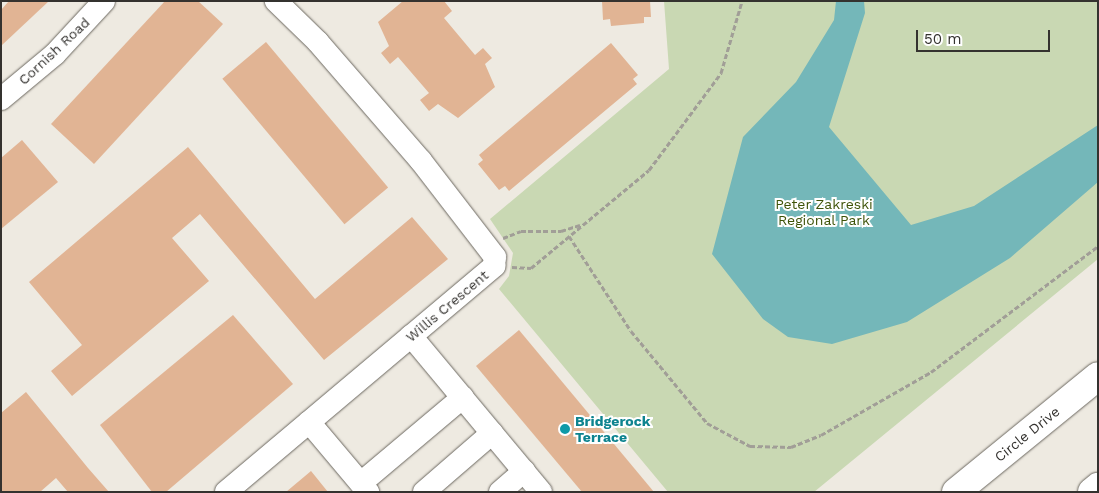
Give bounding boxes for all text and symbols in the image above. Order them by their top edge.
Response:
street label: Cornish Road [15,14,93,88]
scale bar [919,20,1053,52]
text: 50 m [924,30,961,48]
park label: Peter Zakreski Regional Park [775,196,873,228]
street label: Willis Crescent [402,267,492,345]
street label: Circle Drive [991,403,1063,465]
place label: Bridgerock Terrace [575,413,650,446]
marker: Bridgerock Terrace [559,423,571,435]

